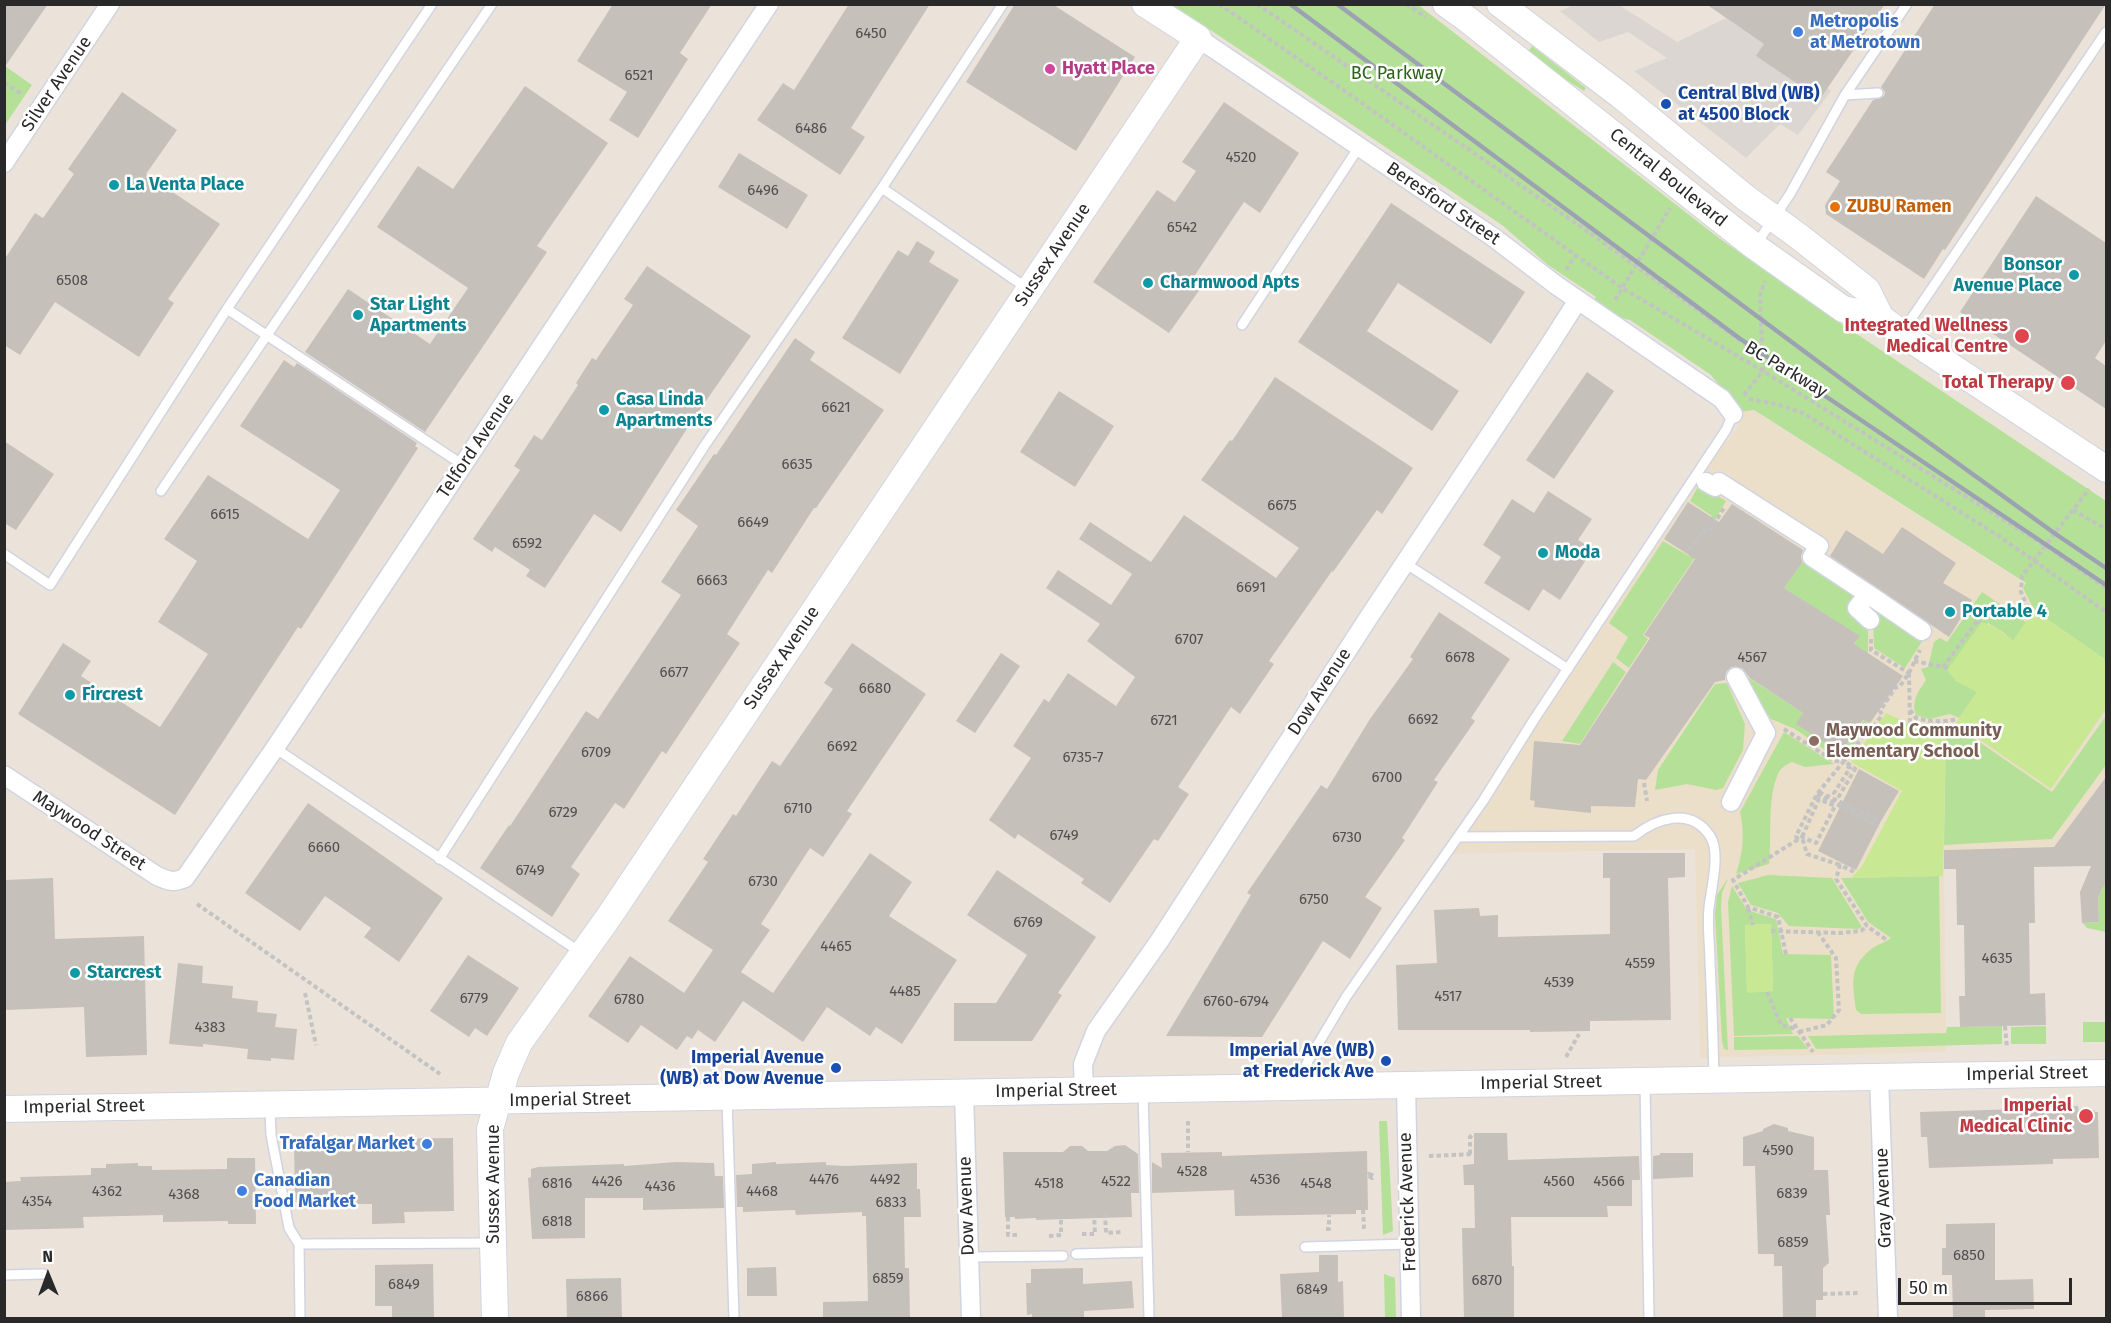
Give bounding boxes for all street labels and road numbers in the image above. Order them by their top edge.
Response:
street label: Silver Avenue [17,32,97,136]
street label: Central Boulevard [1605,124,1731,232]
street label: Beresford Street [1382,158,1504,250]
street label: Sussex Avenue [1011,199,1095,311]
street label: BC Parkway [1741,337,1831,403]
street label: Telford Avenue [433,390,519,502]
street label: Sussex Avenue [740,602,824,714]
street label: Dow Avenue [1284,644,1356,740]
street label: Maywood Street [28,786,150,876]
street label: Imperial Street [1966,1062,2088,1086]
street label: Imperial Street [1480,1071,1602,1095]
street label: Imperial Street [995,1079,1117,1103]
street label: Imperial Street [509,1088,631,1112]
street label: Imperial Street [23,1095,145,1119]
street label: Sussex Avenue [483,1124,505,1244]
street label: Frederick Avenue [1395,1132,1421,1272]
street label: Gray Avenue [1871,1147,1897,1249]
street label: Dow Avenue [954,1156,980,1256]

